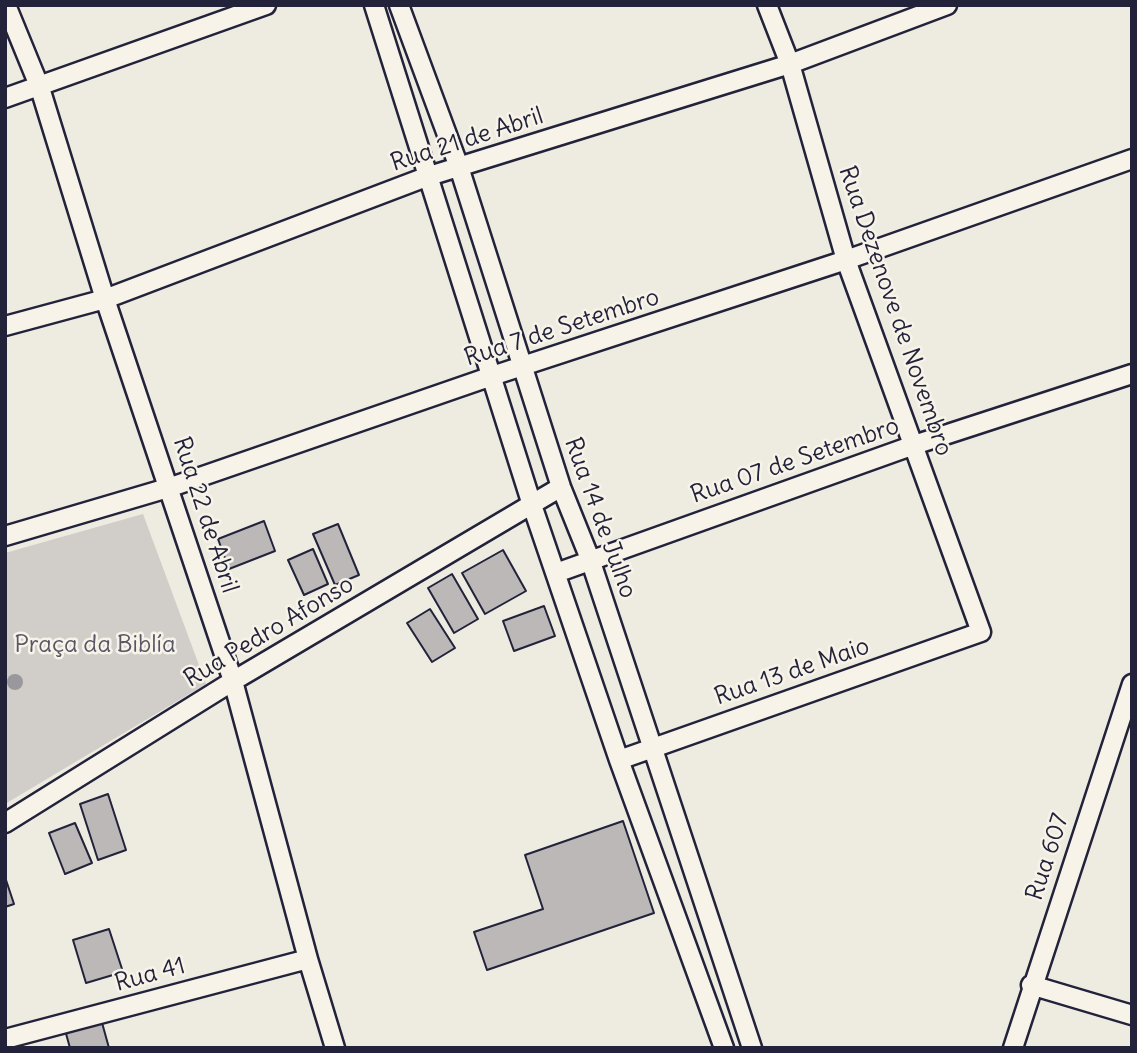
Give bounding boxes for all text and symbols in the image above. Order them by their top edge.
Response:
street label: Rua 21 de Abril [387,102,547,178]
street label: Rua Dezenove de Novembro [832,162,958,460]
street label: Rua 7 de Setembro [461,283,663,373]
street label: Rua 07 de Setembro [687,412,903,510]
street label: Rua 22 de Abril [166,433,244,597]
street label: Rua 14 de Julho [558,434,642,602]
street label: Rua Pedro Afonso [179,570,359,694]
park label: Praça da Biblía [14,631,176,659]
street label: Rua 13 de Maio [711,632,873,712]
street label: Rua 607 [1020,810,1076,904]
street label: Rua 41 [112,952,188,998]

